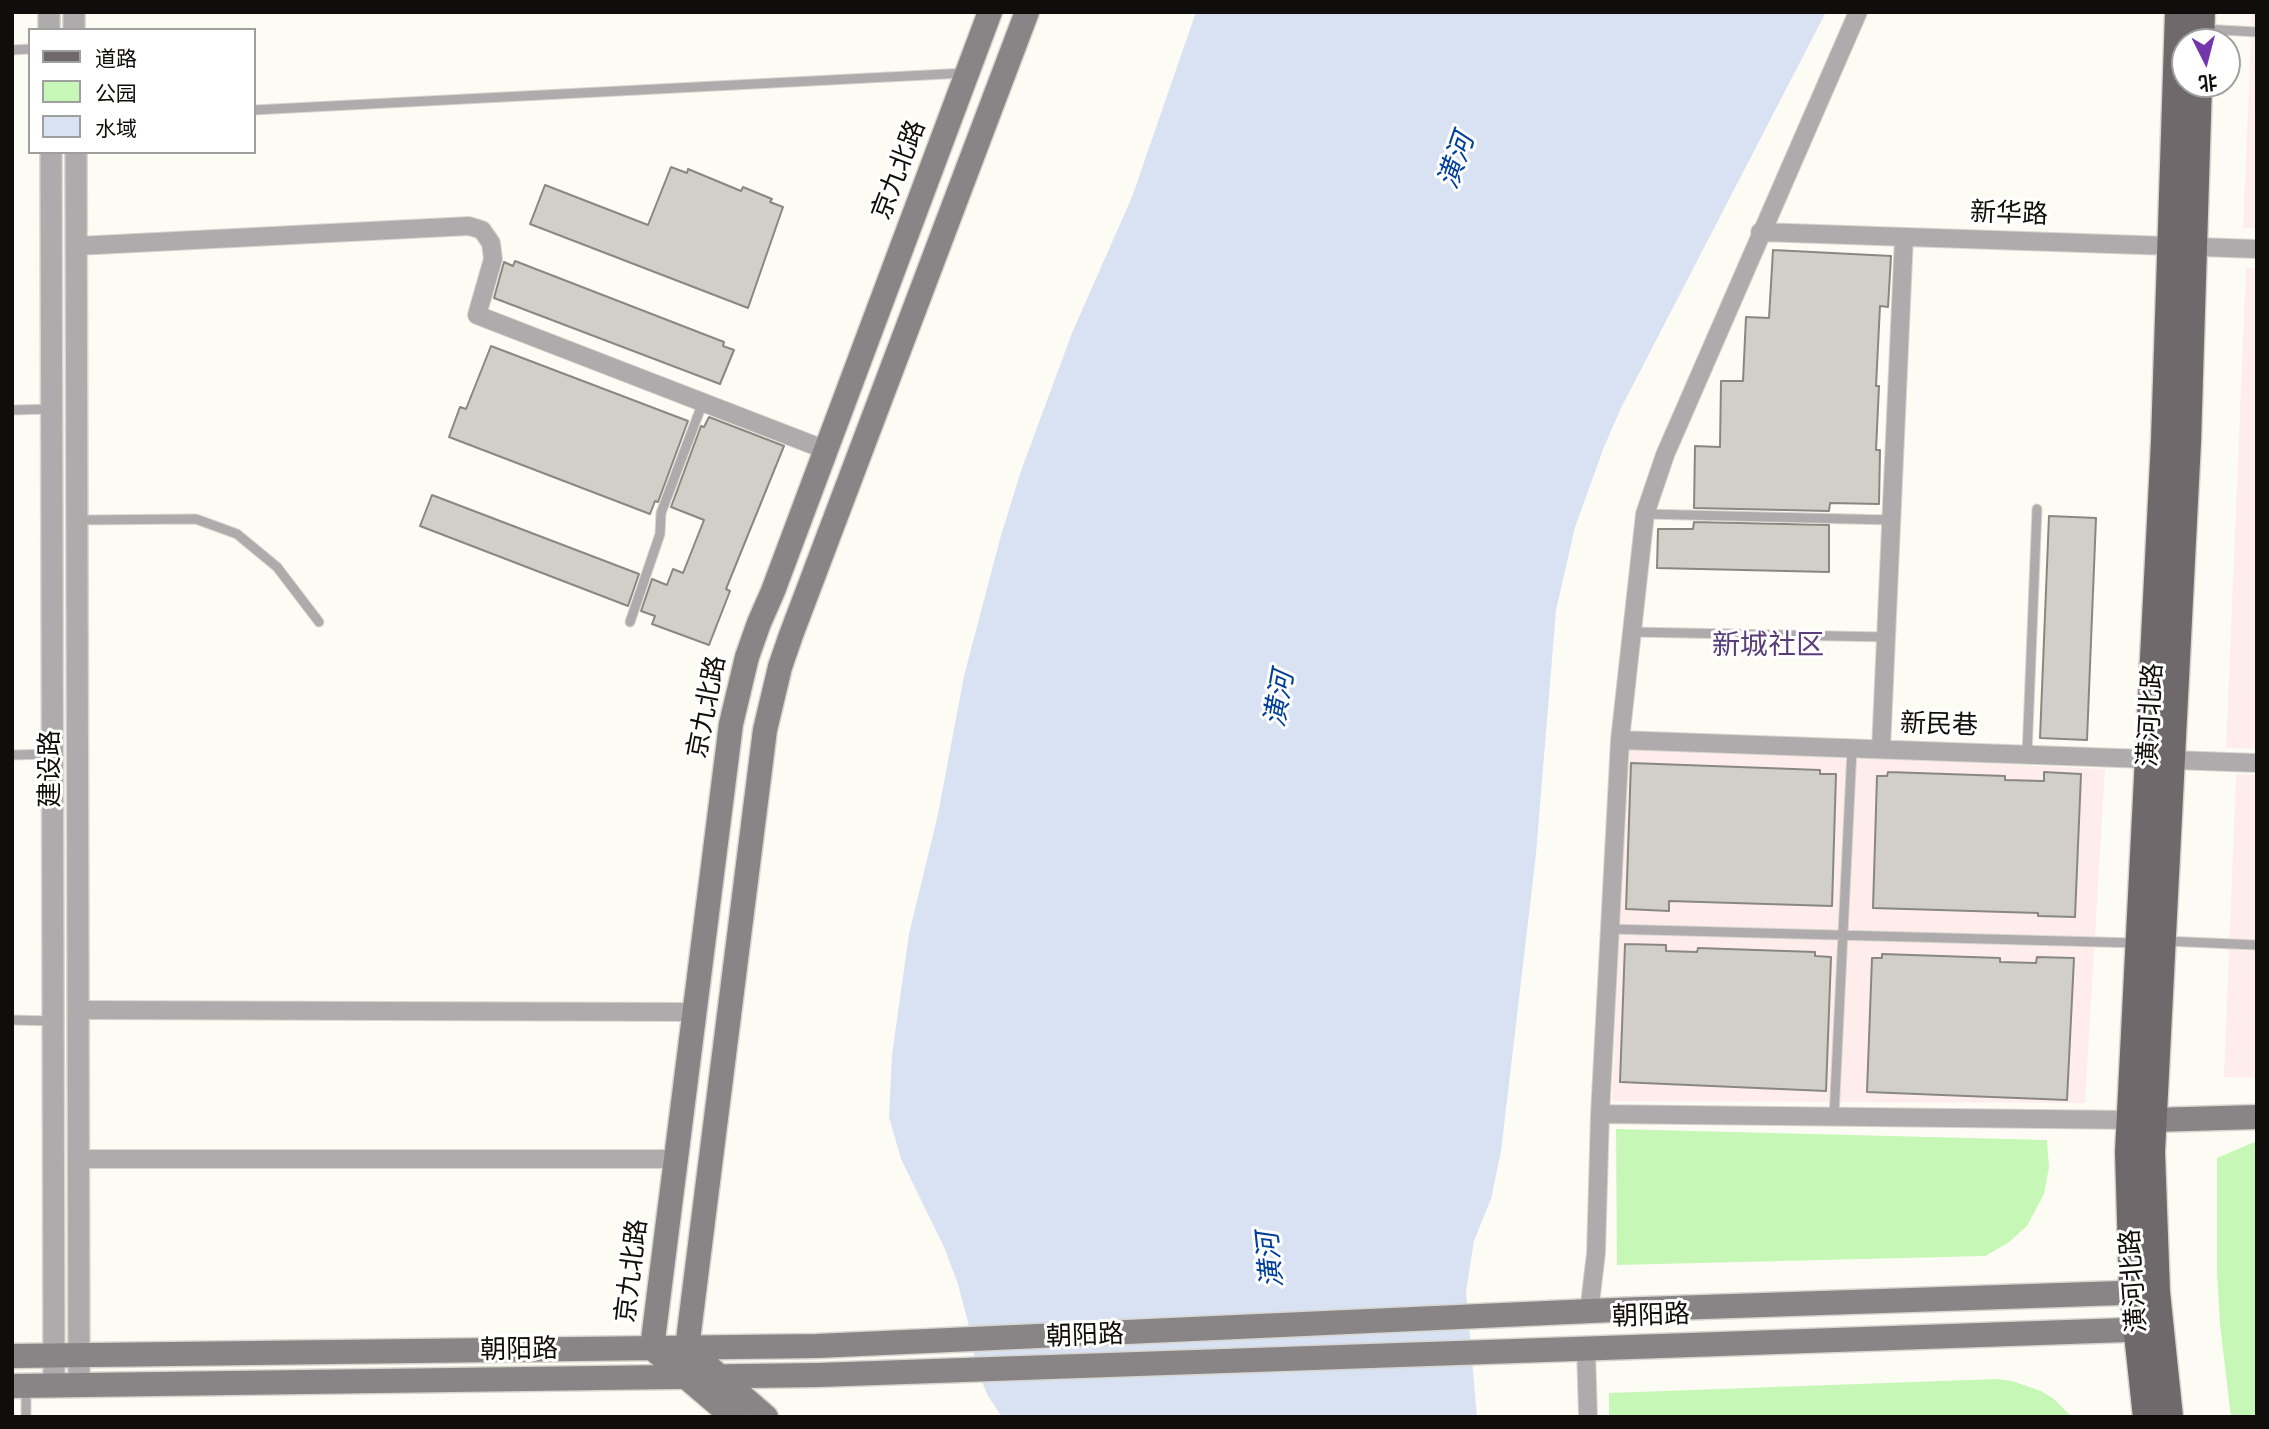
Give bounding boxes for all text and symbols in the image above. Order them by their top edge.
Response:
legend [28,28,256,154]
north arrow [2171,28,2241,98]
text: 道路 [95,46,137,71]
text: 北 [2197,70,2219,95]
text: 公园 [95,81,137,106]
text: 水域 [95,116,137,141]
street label: 京九北路 [866,116,932,224]
water label: 潢河 [1432,129,1482,193]
street label: 新华路 [1969,197,2049,231]
district label: 新城社区 [1712,629,1824,663]
street label: 京九北路 [682,653,732,761]
street label: 潢河北路 [2133,662,2169,768]
water label: 潢河 [1259,669,1301,729]
street label: 新民巷 [1899,708,1979,742]
street label: 建设路 [34,730,66,808]
street label: 京九北路 [610,1217,654,1325]
street label: 潢河北路 [2115,1228,2153,1334]
water label: 潢河 [1251,1230,1291,1290]
street label: 朝阳路 [1611,1299,1691,1333]
street label: 朝阳路 [1045,1319,1125,1353]
street label: 朝阳路 [480,1334,558,1366]

